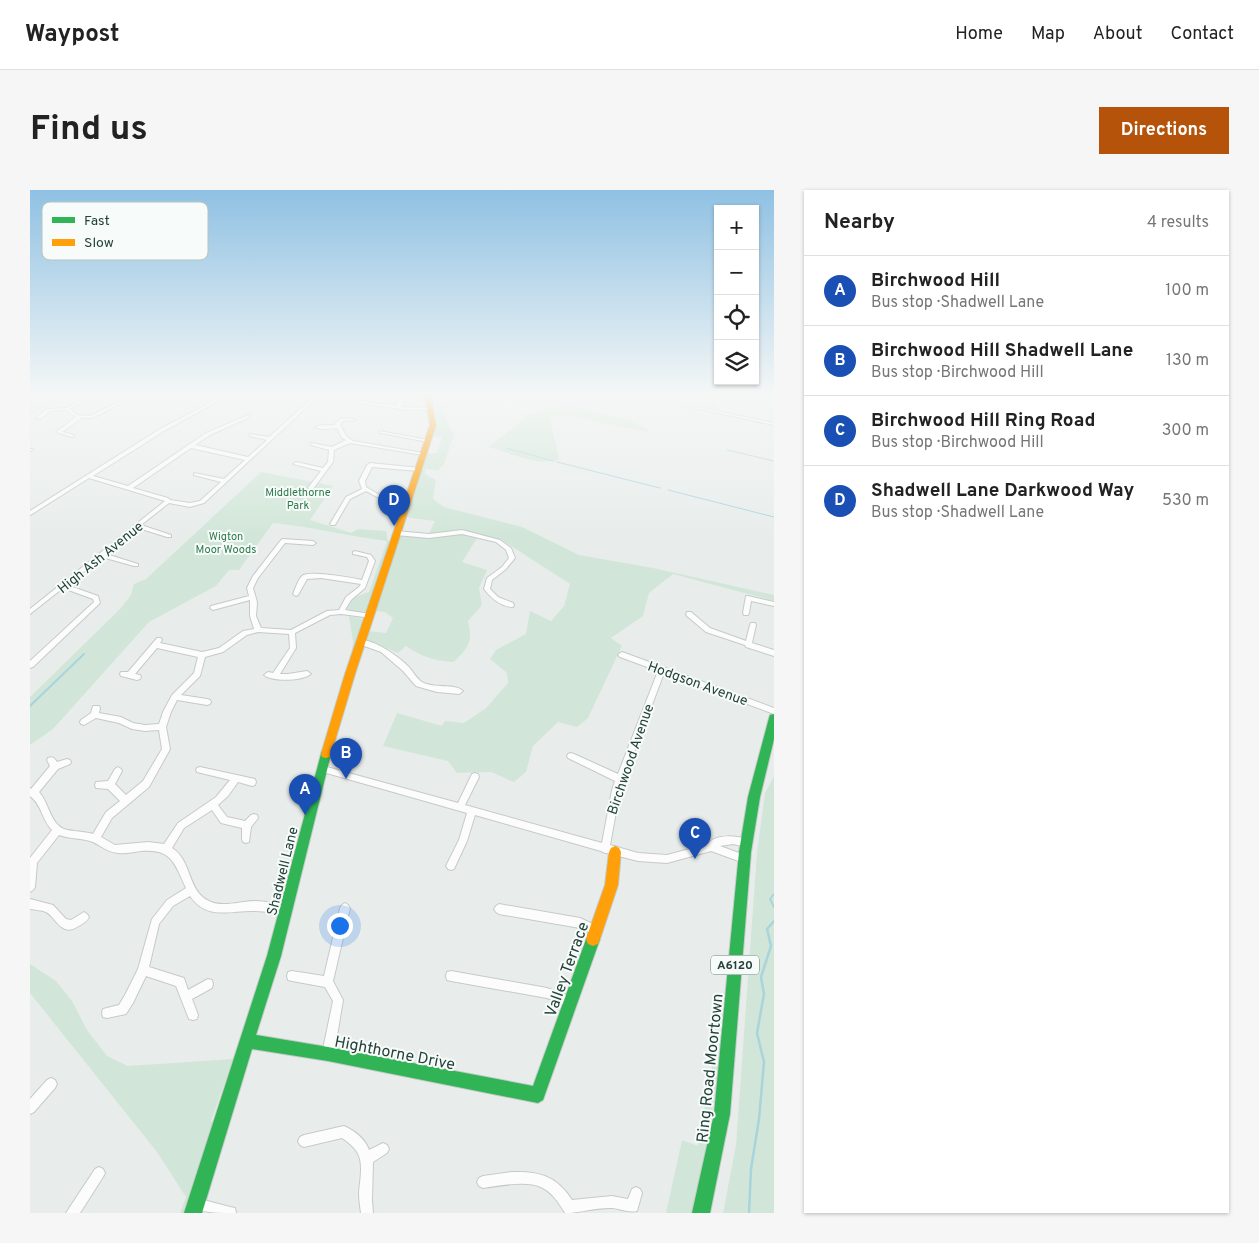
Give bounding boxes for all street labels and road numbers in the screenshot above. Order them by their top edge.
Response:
street label: High Ash Avenue [55,518,147,598]
street label: Hodgson Avenue [645,658,750,710]
street label: Birchwood Avenue [605,702,658,817]
street label: Shadwell Lane [264,825,303,917]
street label: Valley Terrace [541,919,594,1020]
road number: A6120 [711,956,759,974]
street label: Ring Road Moortown [693,993,729,1144]
street label: Highthorne Drive [333,1032,457,1075]

